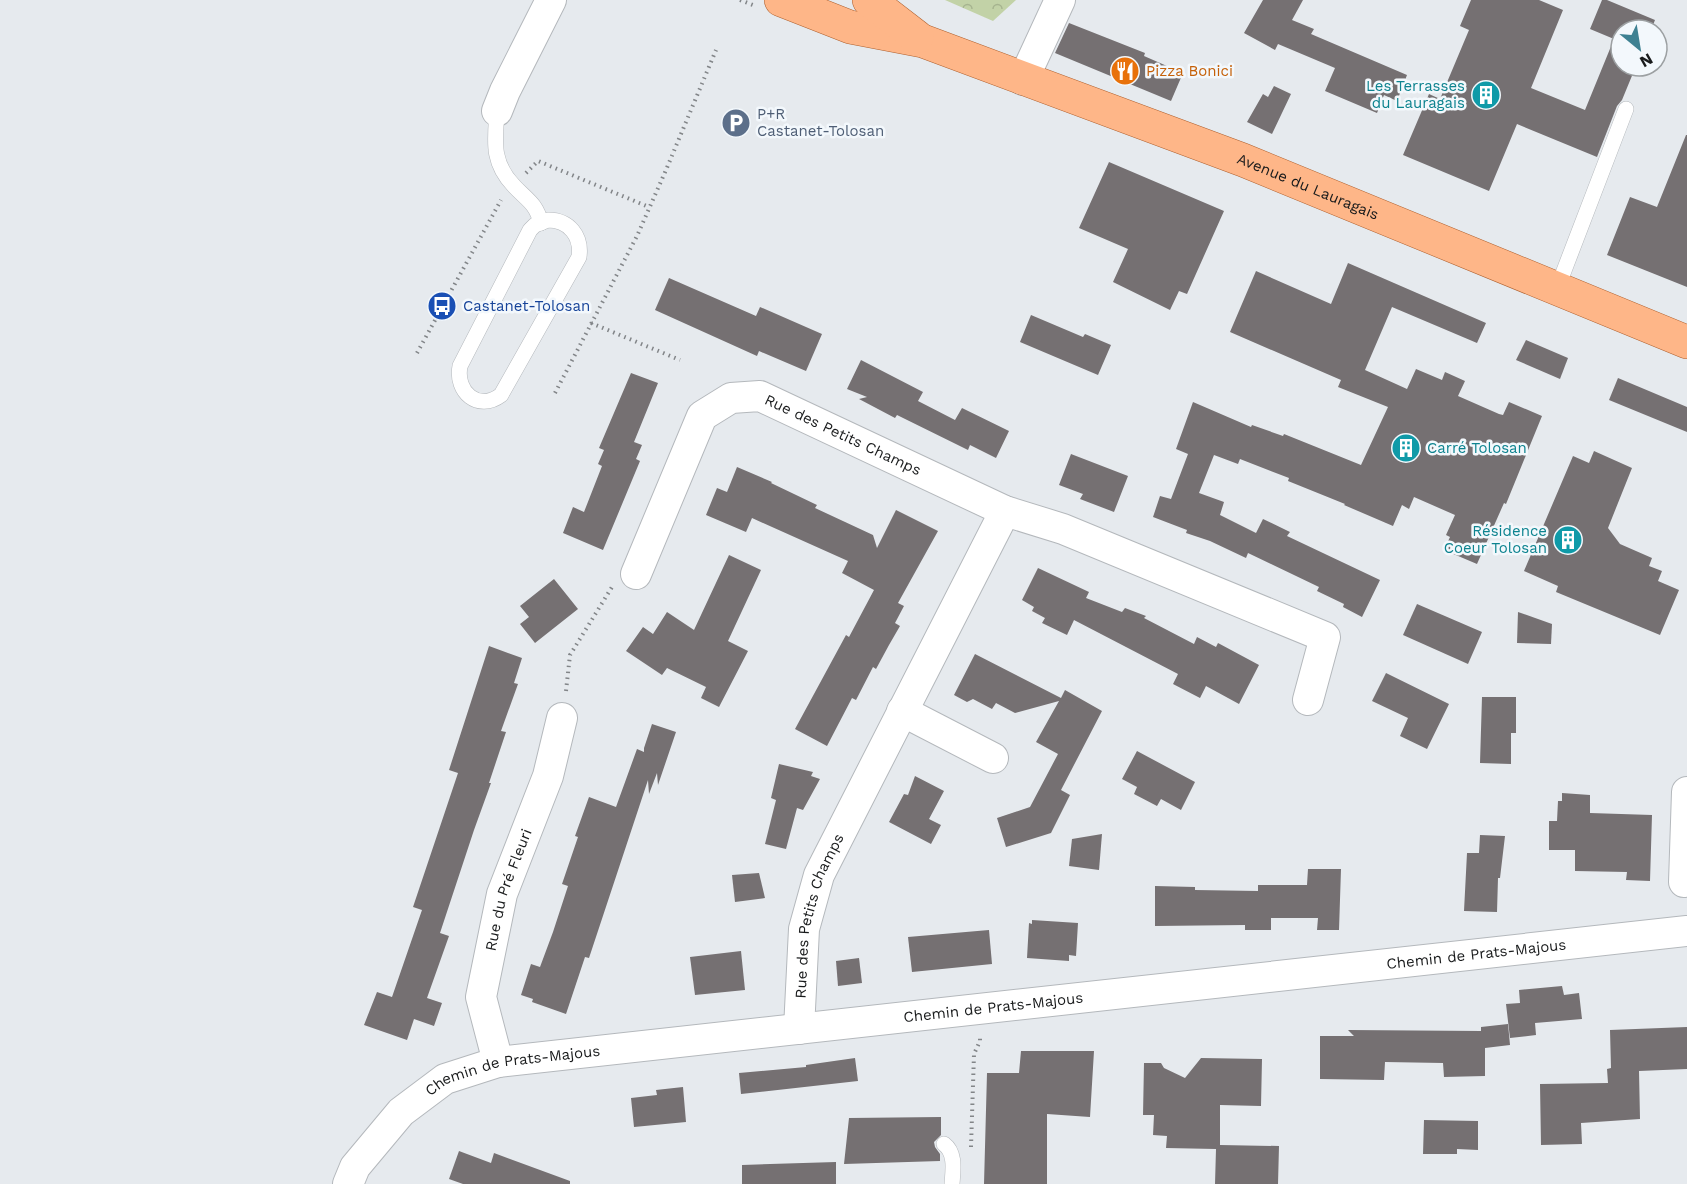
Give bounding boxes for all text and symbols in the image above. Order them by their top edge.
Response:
north arrow [1609,18,1669,78]
text: N [1636,49,1656,72]
restaurant icon: Pizza Bonici [1109,55,1141,87]
place label: Pizza Bonici [1146,62,1233,80]
place label: Les Terrasses du Lauragais [1366,77,1465,112]
building icon: Les Terrasses du Lauragais [1470,79,1502,111]
place label: P+R Castanet-Tolosan [757,105,884,140]
parking icon: P+R Castanet-Tolosan [720,107,752,139]
street label: Avenue du Lauragais [1235,150,1382,224]
bus stop icon: Castanet-Tolosan [426,290,458,322]
place label: Castanet-Tolosan [463,297,590,315]
street label: Rue des Petits Champs [762,390,924,479]
building icon: Carré Tolosan [1390,432,1422,464]
place label: Carré Tolosan [1427,439,1527,457]
place label: Résidence Coeur Tolosan [1444,522,1547,557]
building icon: Résidence Coeur Tolosan [1552,524,1584,556]
street label: Rue du Pré Fleuri [482,826,536,953]
street label: Rue des Petits Champs [792,831,848,999]
street label: Chemin de Prats-Majous [1386,935,1567,973]
street label: Chemin de Prats-Majous [902,989,1084,1026]
street label: Chemin de Prats-Majous [422,1042,601,1100]

